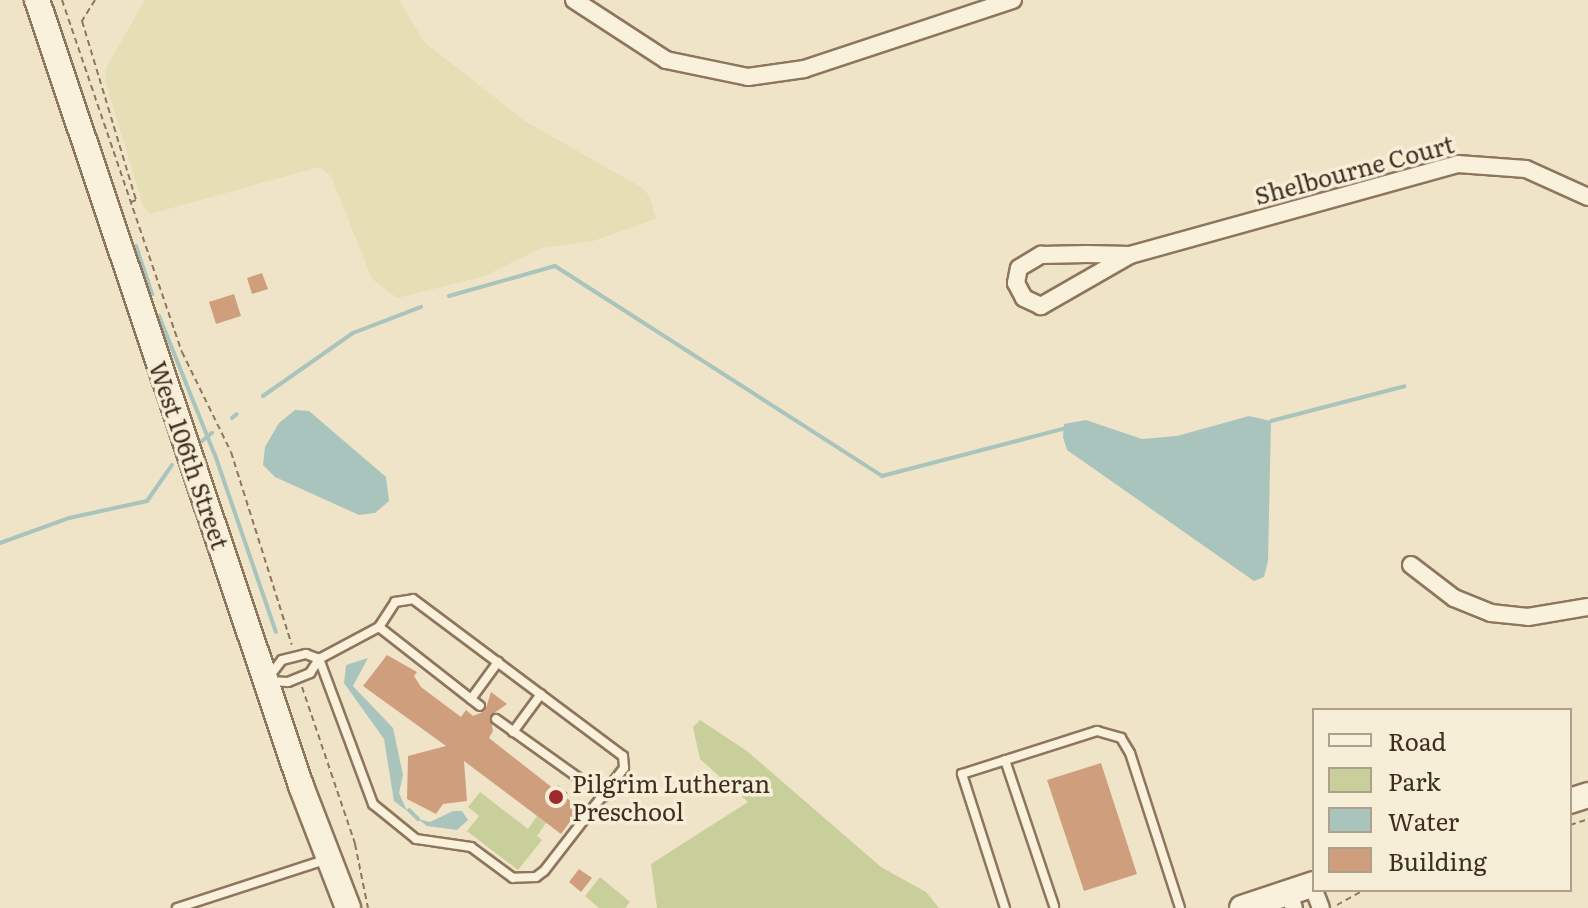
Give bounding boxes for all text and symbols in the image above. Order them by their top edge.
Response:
street label: Shelbourne Court [1251,129,1457,209]
street label: West 106th Street [144,357,236,553]
legend [1312,708,1572,892]
text: Road [1388,723,1446,758]
text: Park [1388,763,1441,798]
place label: Pilgrim Lutheran Preschool [572,769,770,825]
marker: Pilgrim Lutheran Preschool [547,788,565,806]
text: Water [1388,803,1459,838]
text: Building [1388,843,1487,878]

